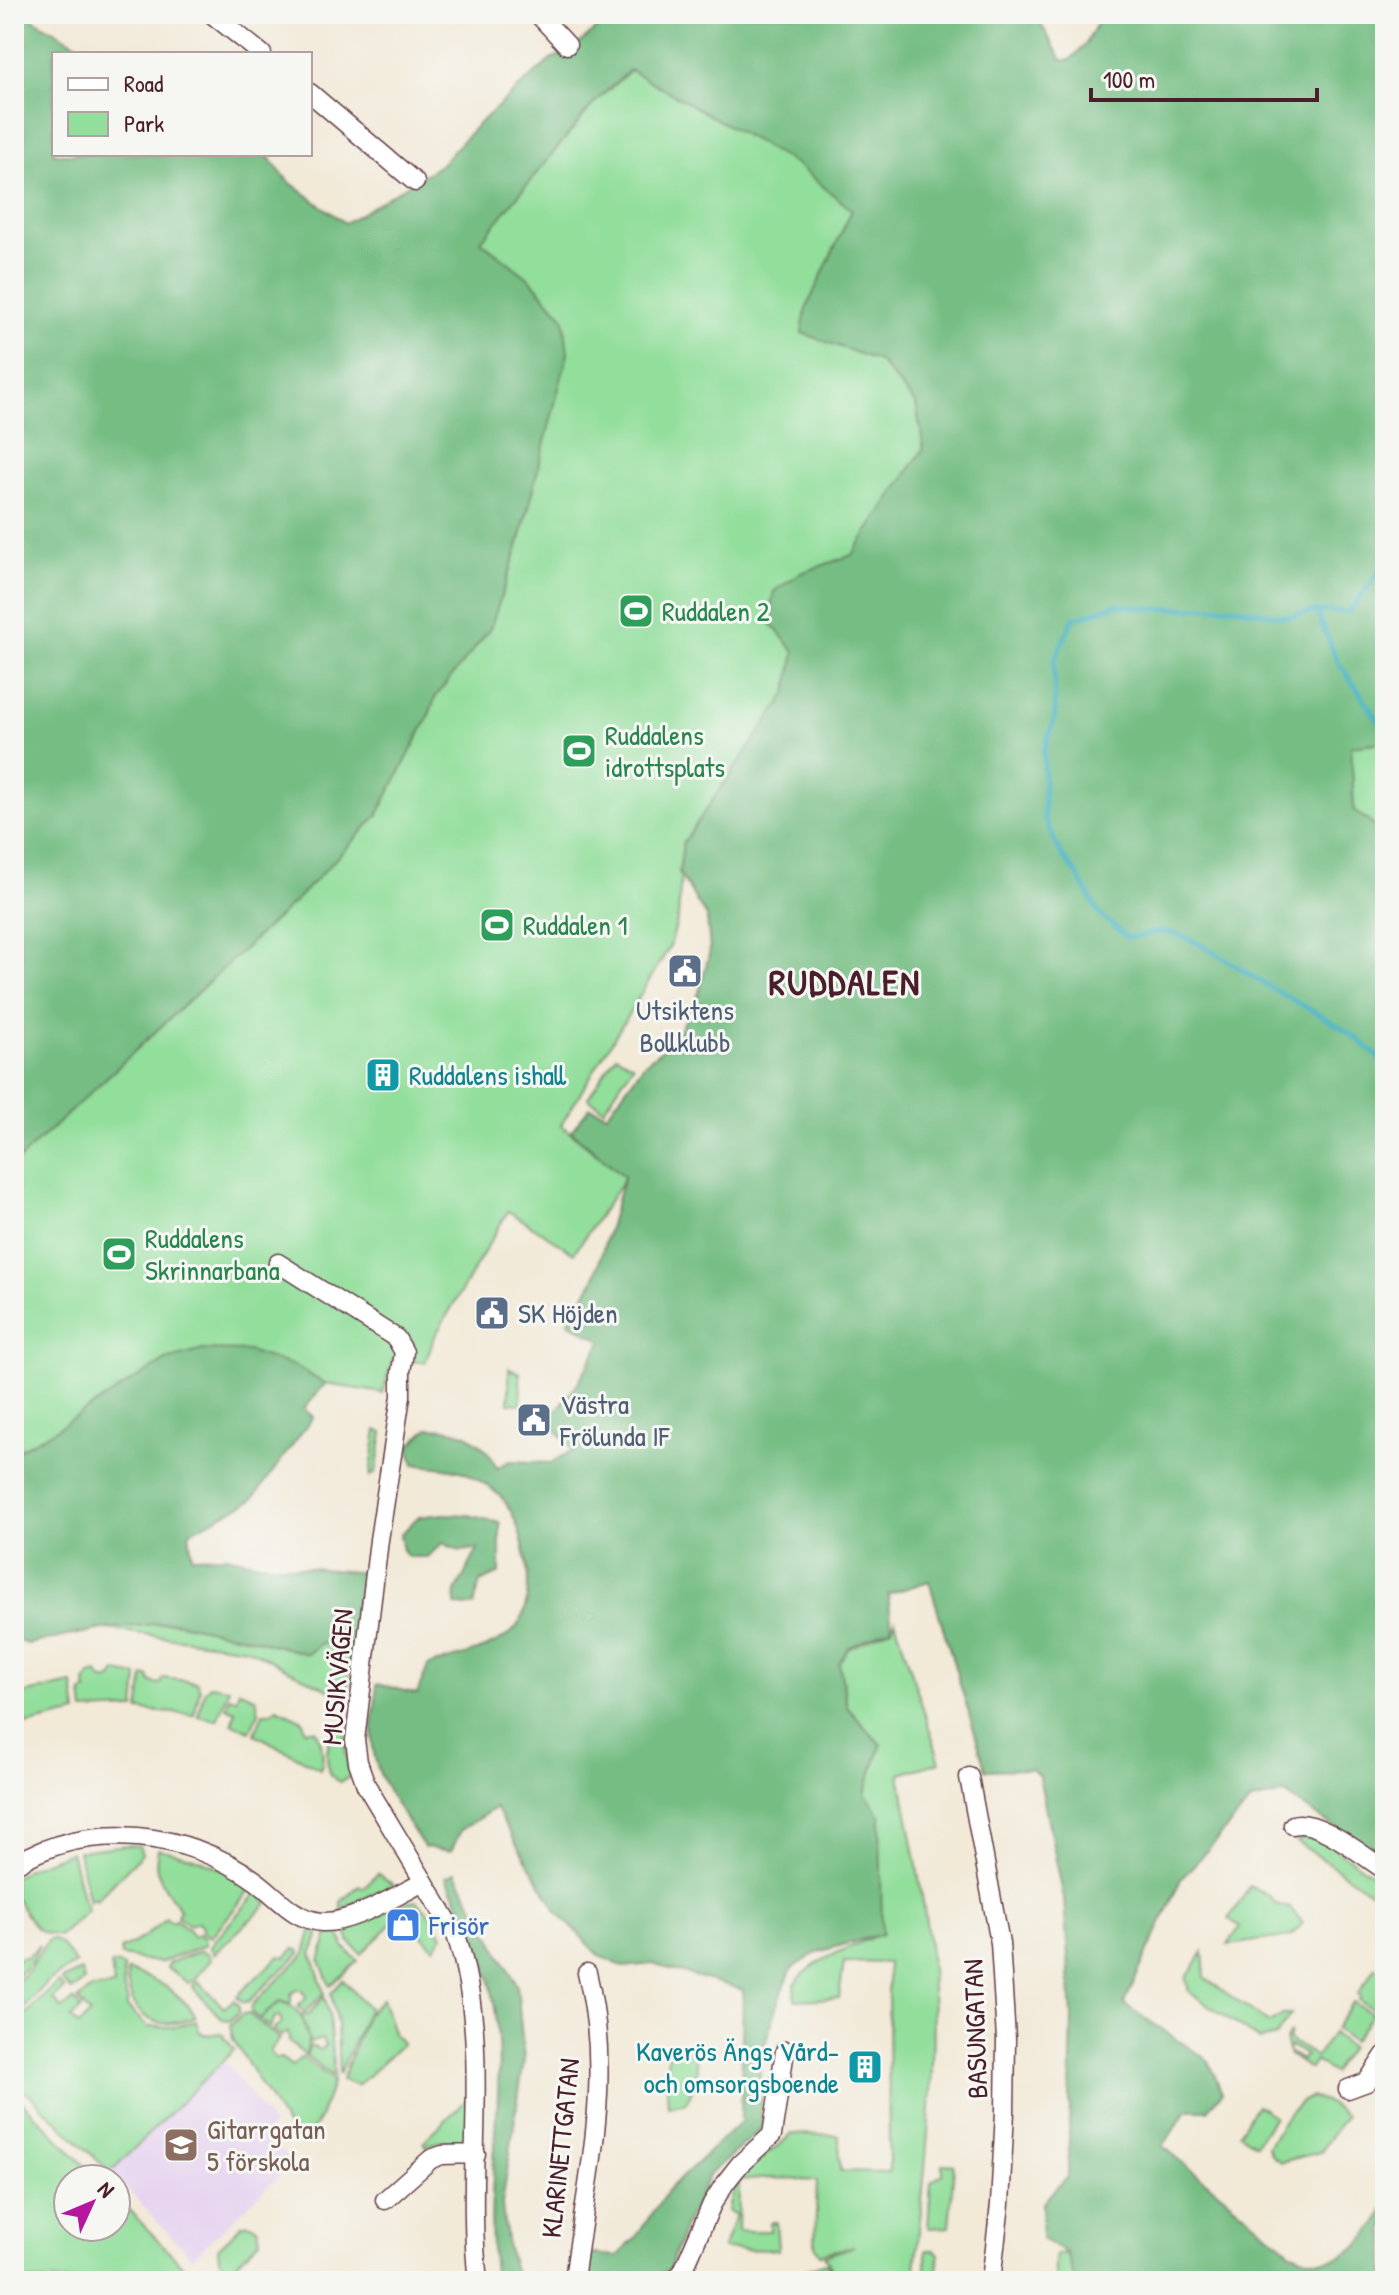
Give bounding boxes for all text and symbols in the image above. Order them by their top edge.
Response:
legend [52,52,312,156]
scale bar [1091,52,1317,102]
text: 100 m [1103,63,1155,95]
text: Road [124,67,163,99]
text: Park [124,107,164,139]
sports icon: Ruddalen 2 [617,592,655,630]
place label: Ruddalen 2 [662,592,770,630]
place label: Ruddalens idrottsplats [605,716,725,786]
sports icon: Ruddalens idrottsplats [560,732,598,770]
sports icon: Ruddalen 1 [478,906,516,944]
place label: Ruddalen 1 [523,906,628,944]
public building icon: Utsiktens Bollklubb [666,952,704,990]
district label: RUDDALEN [769,957,921,1006]
place label: Utsiktens Bollklubb [636,991,734,1061]
building icon: Ruddalens ishall [364,1056,402,1094]
place label: Ruddalens ishall [409,1056,567,1094]
place label: Ruddalens Skrinnarbana [145,1219,280,1289]
sports icon: Ruddalens Skrinnarbana [100,1235,138,1273]
public building icon: SK Höjden [473,1294,511,1332]
place label: SK Höjden [518,1294,618,1332]
place label: Västra Frölunda IF [559,1385,671,1455]
public building icon: Västra Frölunda IF [515,1401,553,1439]
street label: MUSIKVÄGEN [312,1607,362,1747]
shop icon: Frisör [384,1906,422,1944]
place label: Frisör [428,1906,490,1944]
street label: BASUNGATAN [954,1958,996,2100]
place label: Kaverös Ängs Vård- och omsorgsboende [636,2032,839,2102]
building icon: Kaverös Ängs Vård- och omsorgsboende [846,2048,884,2086]
street label: KLARINETTGATAN [532,2056,588,2240]
place label: Gitarrgatan 5 förskola [207,2110,326,2180]
school or university icon: Gitarrgatan 5 förskola [162,2126,200,2164]
north arrow [52,2163,132,2243]
text: N [92,2174,121,2204]

